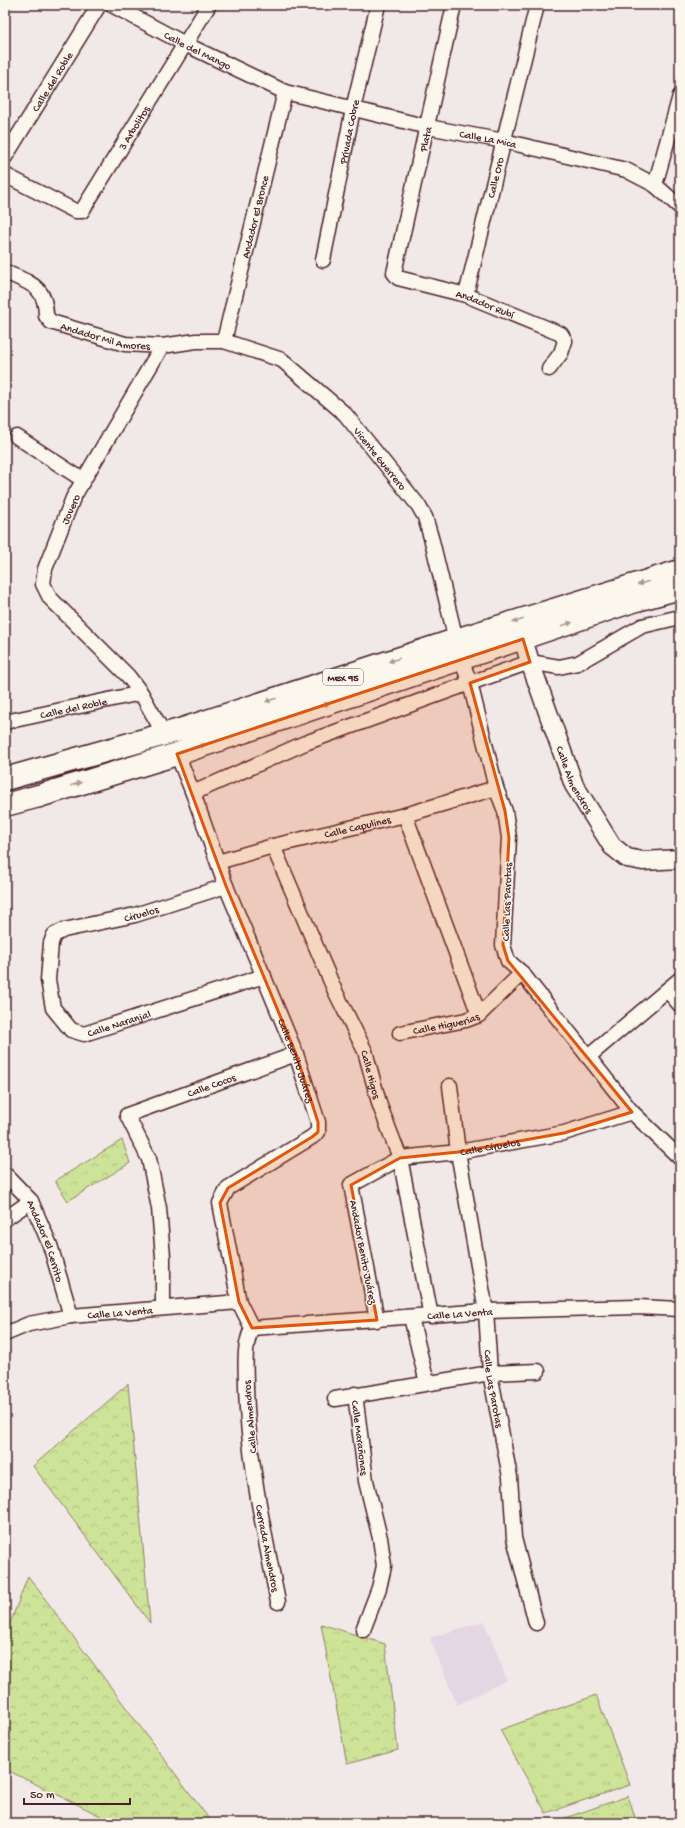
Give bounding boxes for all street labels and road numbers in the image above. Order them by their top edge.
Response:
street label: Calle del Mango [161,30,233,73]
street label: Calle del Roble [31,50,77,114]
street label: Privada Cobre [338,98,363,166]
street label: 3 Arbolitos [117,103,154,153]
street label: Plata [418,125,436,154]
street label: Calle La Mica [458,129,518,152]
street label: Calle Oro [486,156,508,200]
street label: Andador El Bronce [240,174,272,260]
street label: Andador Rubí [454,289,516,322]
street label: Andador Mil Amores [59,321,151,353]
street label: Vicente Guerrero [350,425,408,494]
street label: Jovero [60,493,84,527]
road number: MEX 95 [323,669,363,685]
street label: Calle del Roble [39,696,109,722]
street label: Calle Almendros [553,745,595,817]
street label: Calle Capulines [324,814,393,842]
street label: Calle Las Parotas [501,862,515,941]
street label: Ciruelos [123,904,161,926]
street label: Calle Naranjal [86,1009,153,1040]
street label: Calle Higuerias [412,1011,482,1038]
street label: Calle Benito Juárez [274,1017,316,1106]
street label: Calle Higos [357,1049,382,1101]
street label: Calle Cocos [186,1072,239,1101]
street label: Calle Ciruelos [459,1137,522,1160]
street label: Andador El Cerrito [23,1199,65,1284]
street label: Andador Benito Juárez [346,1199,378,1307]
street label: Calle La Venta [87,1305,154,1323]
street label: Calle La Venta [427,1307,494,1323]
street label: Calle Las Parotas [481,1349,505,1430]
street label: Calle Almendros [242,1379,260,1454]
street label: Calle Marañonas [348,1400,369,1477]
street label: Cerrada Almendros [252,1504,281,1594]

